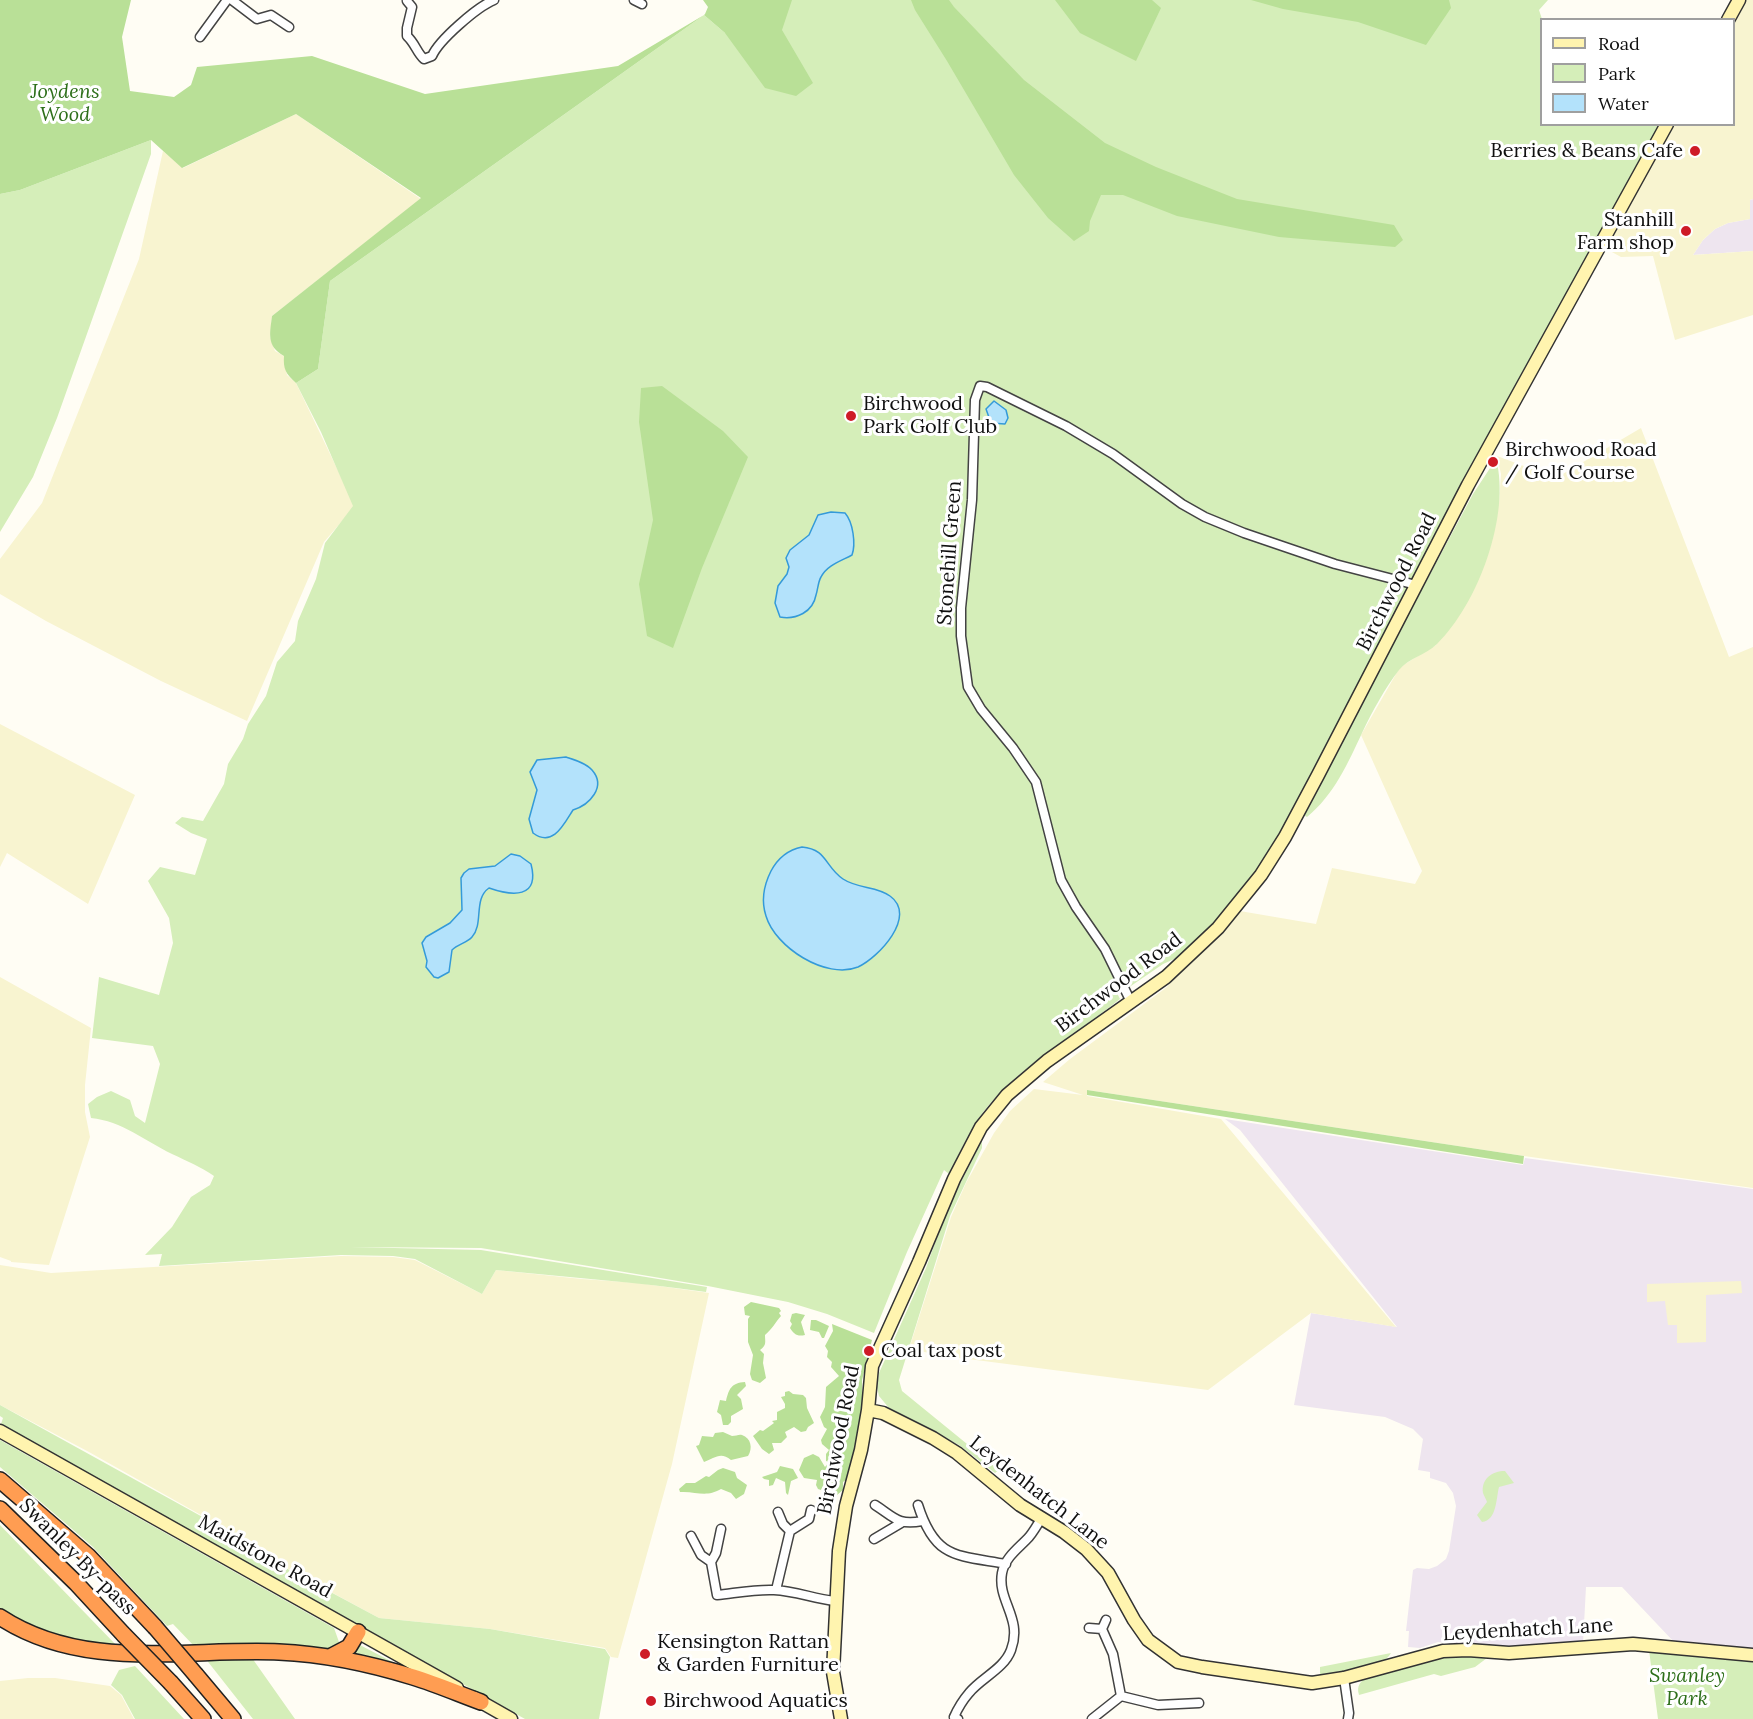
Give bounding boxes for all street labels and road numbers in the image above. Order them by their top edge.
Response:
street label: Stonehill Green [933,480,967,626]
street label: Birchwood Road [1352,509,1442,655]
street label: Birchwood Road [1051,928,1187,1038]
street label: Birchwood Road [813,1363,865,1517]
street label: Leydenhatch Lane [964,1431,1114,1555]
street label: Swanley By-pass [14,1494,140,1620]
street label: Maidstone Road [194,1510,336,1604]
street label: Leydenhatch Lane [1442,1614,1614,1646]

